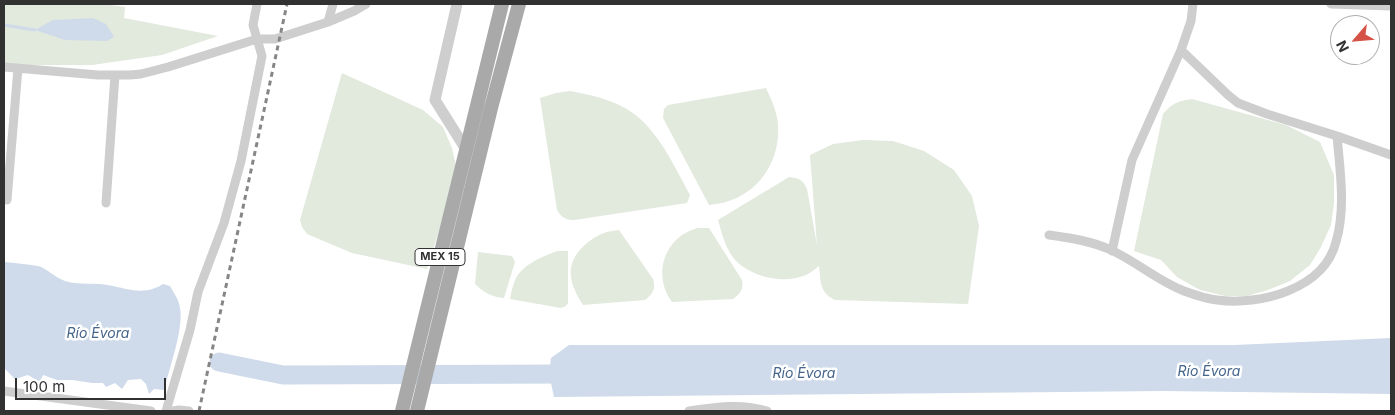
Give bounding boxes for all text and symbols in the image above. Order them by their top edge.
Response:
north arrow [1330,15,1380,65]
text: N [1332,38,1352,55]
road number: MEX 15 [415,248,465,266]
water label: Río Évora [67,326,129,342]
water label: Río Évora [1178,364,1240,380]
water label: Río Évora [773,366,835,382]
scale bar [18,368,169,400]
text: 100 m [23,377,65,396]

